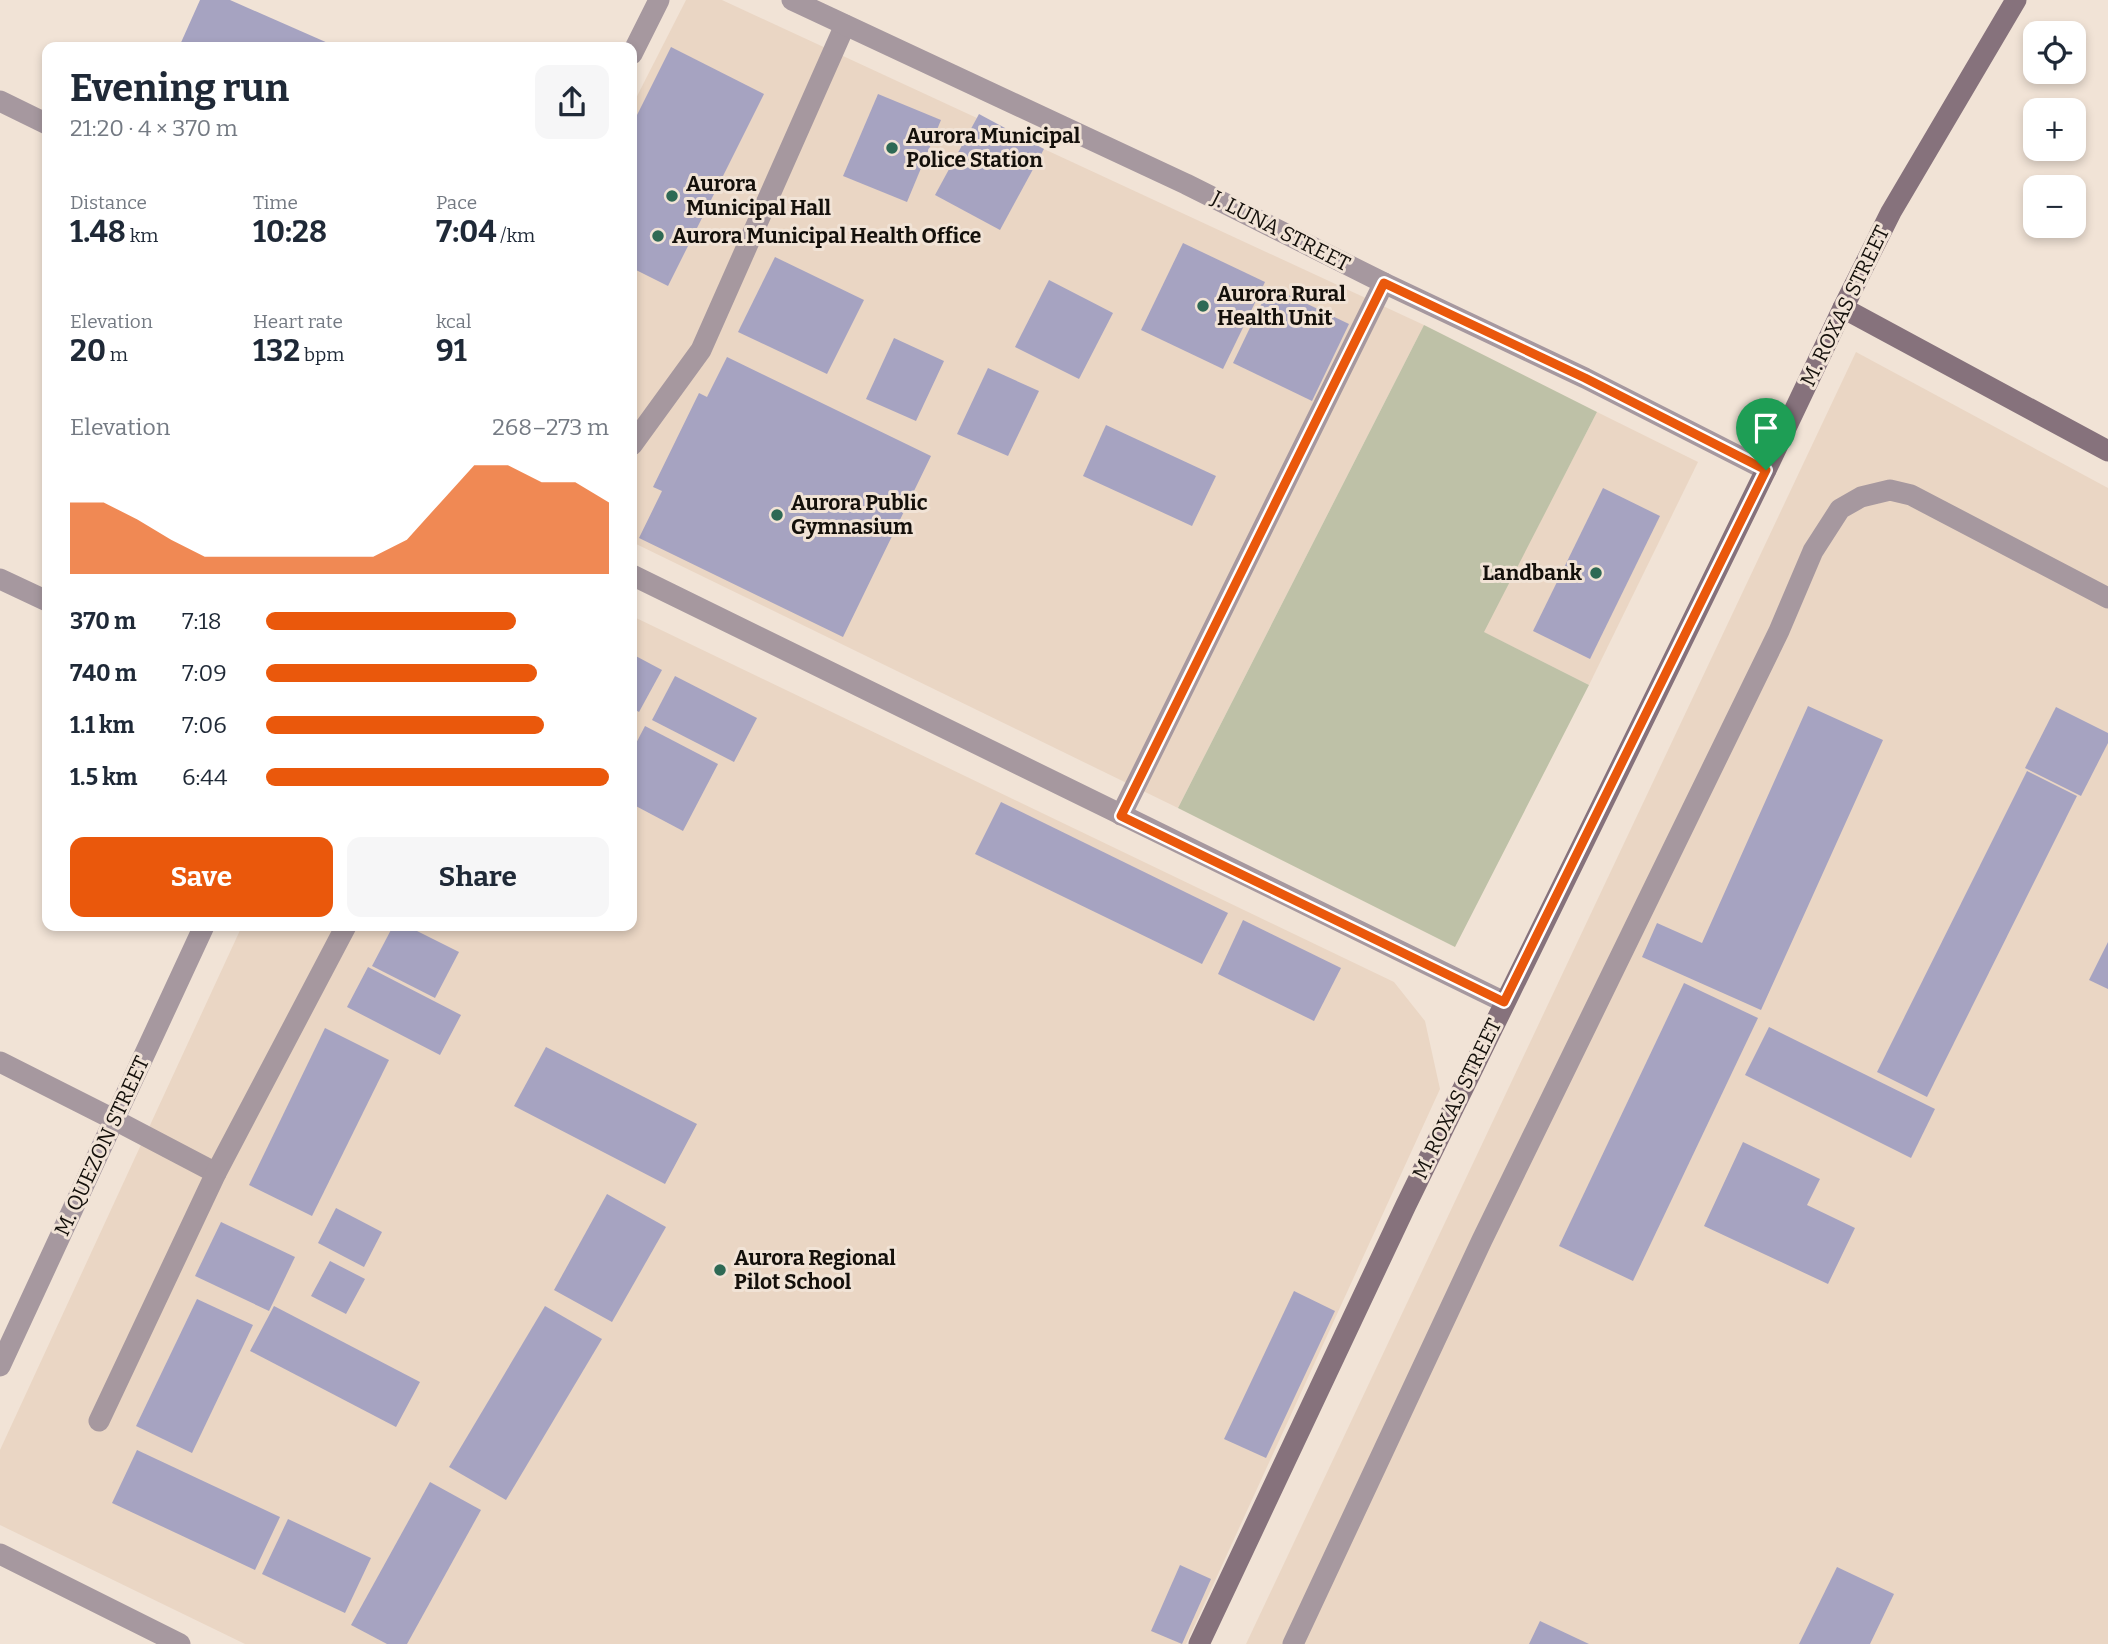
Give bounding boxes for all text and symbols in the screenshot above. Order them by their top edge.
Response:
map controls [2023,21,2086,238]
button: locate [2023,21,2086,84]
text: Evening run [70,65,289,111]
button: share [535,65,609,139]
button: + [2023,98,2086,161]
text: 21:20 · 4 × 370 m [70,114,238,142]
place label: Aurora Municipal Police Station [906,123,1081,173]
marker: Aurora Municipal Police Station [884,140,900,156]
place label: Aurora Municipal Hall [686,171,831,221]
button: − [2023,175,2086,238]
street label: J. LUNA STREET [1206,184,1355,277]
marker: Aurora Municipal Hall [664,188,680,204]
text: Distance [70,191,147,214]
text: Time [253,191,298,214]
text: Pace [436,191,477,214]
text: 1.48 [70,214,126,250]
text: 10:28 [253,214,327,250]
text: 7:04 [436,214,496,250]
street label: M. ROXAS STREET [1795,221,1895,391]
place label: Aurora Municipal Health Office [672,223,981,249]
text: km [126,224,158,247]
text: /km [496,224,535,247]
marker: Aurora Municipal Health Office [650,228,666,244]
place label: Aurora Rural Health Unit [1217,281,1346,331]
marker: Aurora Rural Health Unit [1195,298,1211,314]
text: Elevation [70,310,153,333]
text: Heart rate [253,310,343,333]
text: kcal [436,310,471,333]
text: 20 [70,333,106,369]
text: 132 [253,333,300,369]
text: 91 [436,333,467,369]
text: m [106,343,128,366]
text: bpm [300,343,344,366]
pin [1736,398,1796,470]
icon: arrive [1747,409,1785,447]
text: Elevation [70,413,170,441]
text: 268–273 m [492,413,609,441]
place label: Aurora Public Gymnasium [791,490,928,540]
marker: Aurora Public Gymnasium [769,507,785,523]
place label: Landbank [1482,560,1583,586]
marker: Landbank [1588,565,1604,581]
text: 370 m [70,607,136,635]
text: 7:18 [182,607,222,635]
text: 740 m [70,659,137,687]
text: 7:09 [182,659,227,687]
text: 1.1 km [70,711,134,739]
text: 7:06 [182,711,227,739]
text: 1.5 km [70,763,137,791]
text: 6:44 [182,763,227,791]
button: Save [70,837,333,917]
button: Share [347,837,609,917]
street label: M. ROXAS STREET [1407,1014,1507,1184]
street label: M. QUEZON STREET [49,1052,155,1240]
place label: Aurora Regional Pilot School [734,1245,896,1295]
marker: Aurora Regional Pilot School [712,1262,728,1278]

